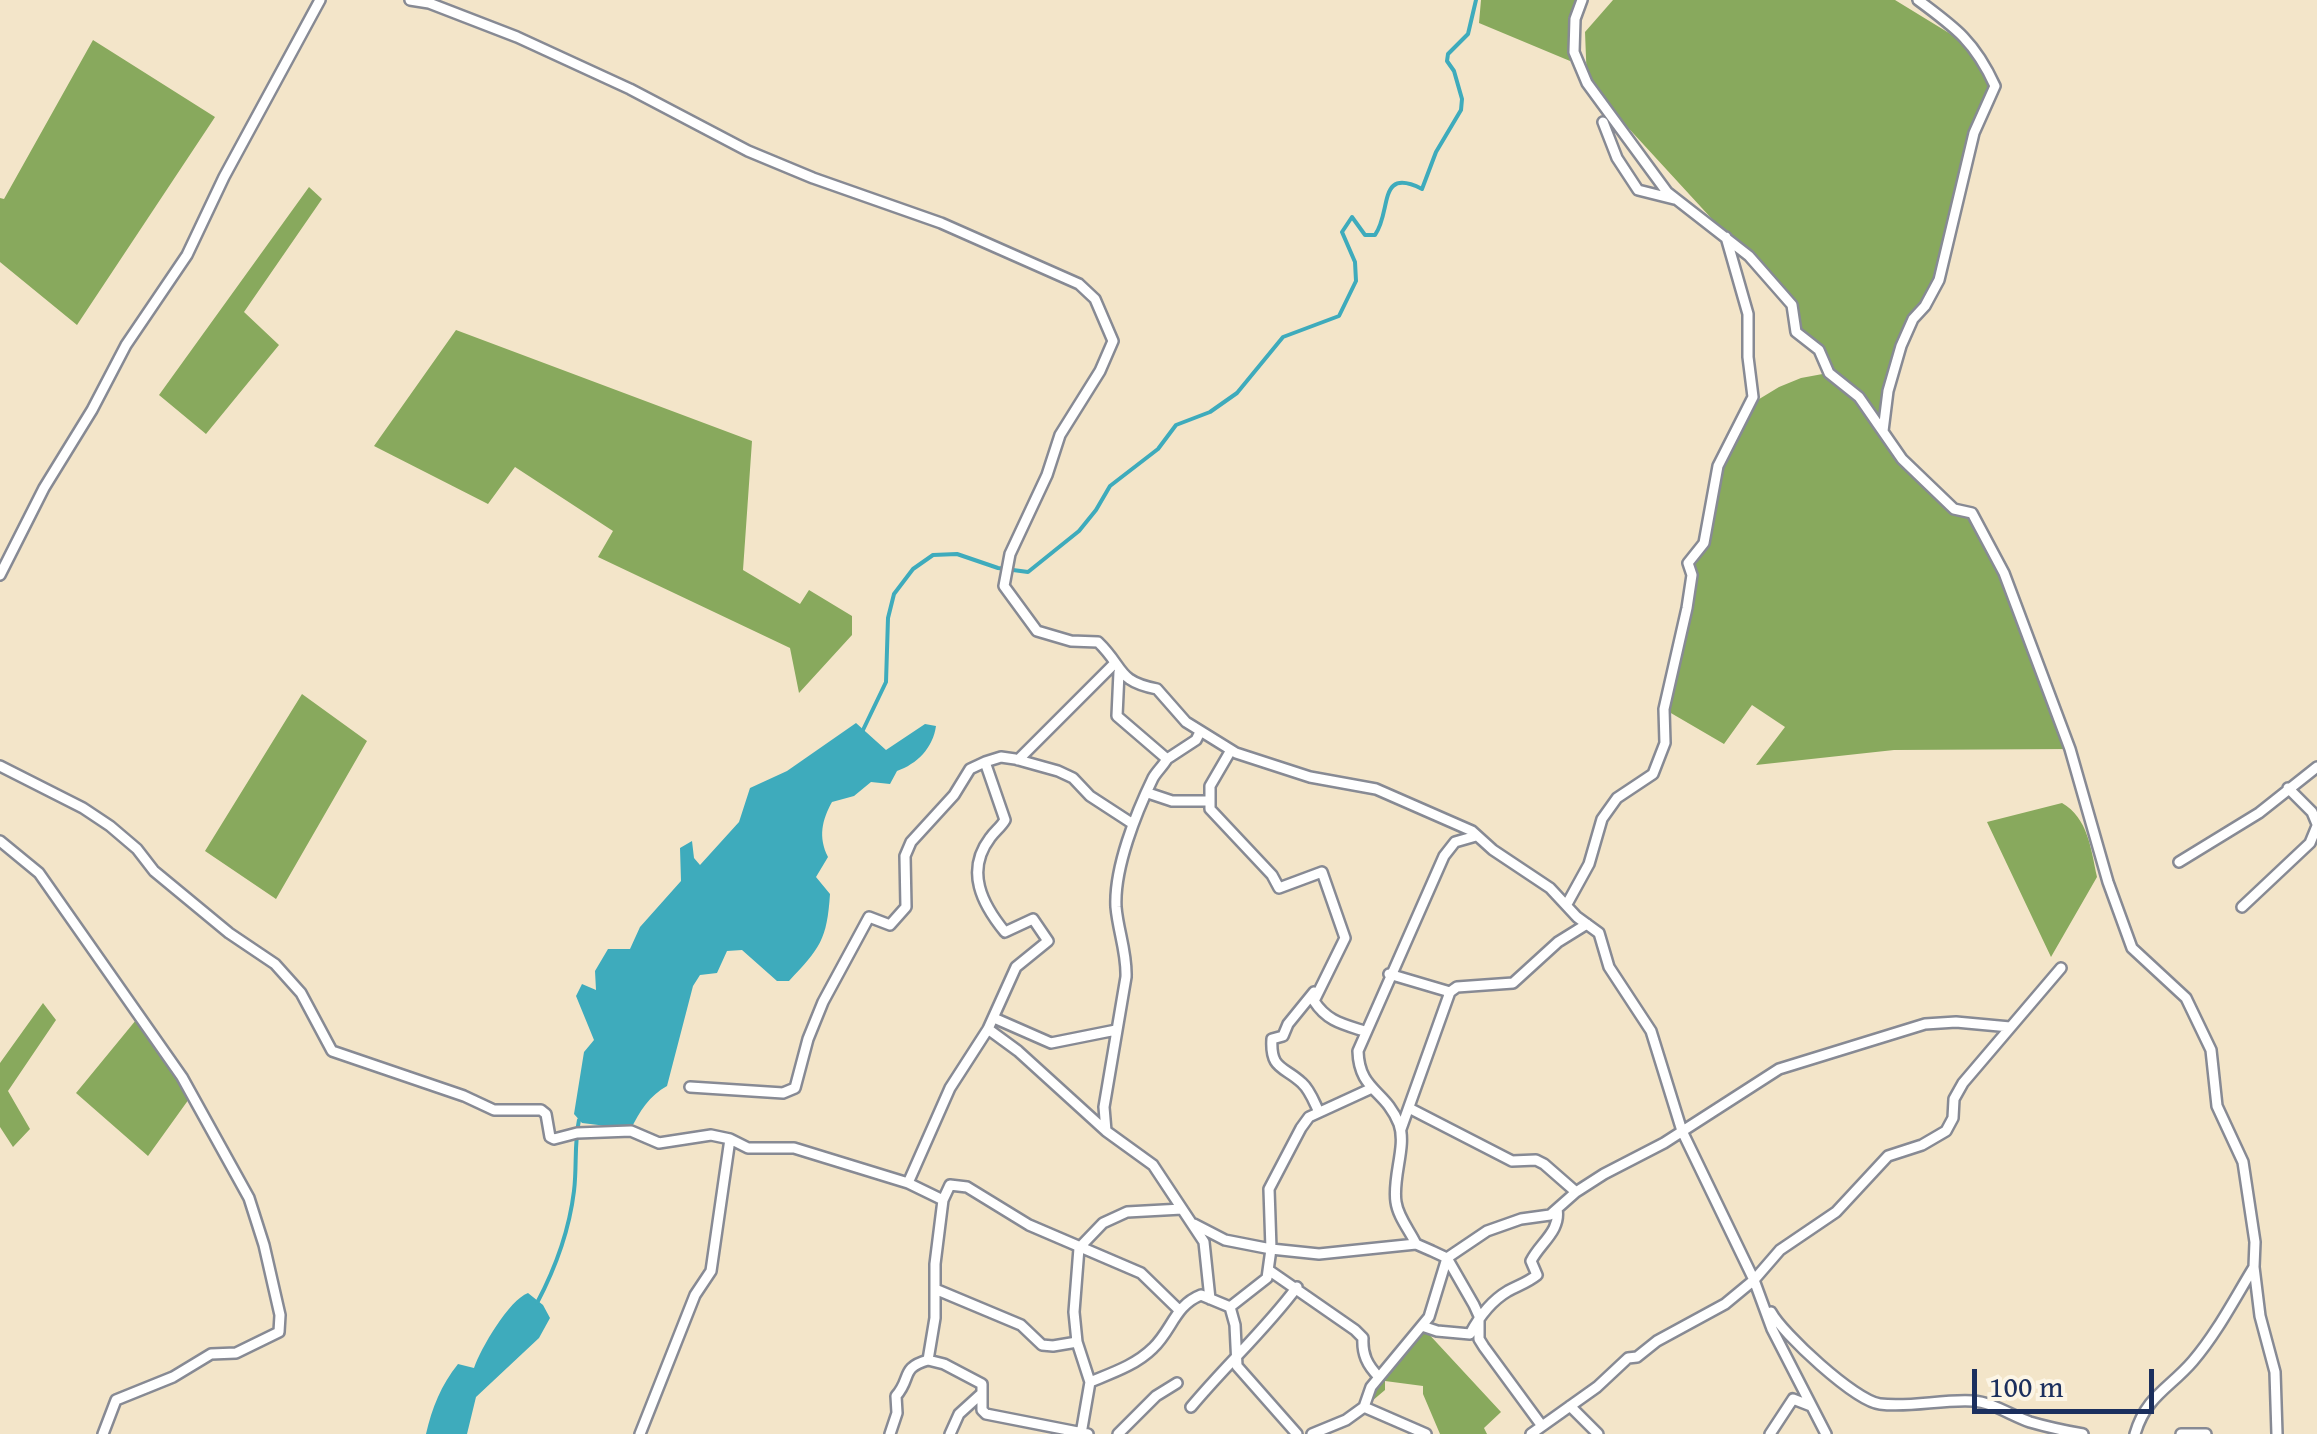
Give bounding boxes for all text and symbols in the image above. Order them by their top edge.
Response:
scale bar [1977,1349,2160,1411]
text: 100 m [1989,1364,2063,1408]

